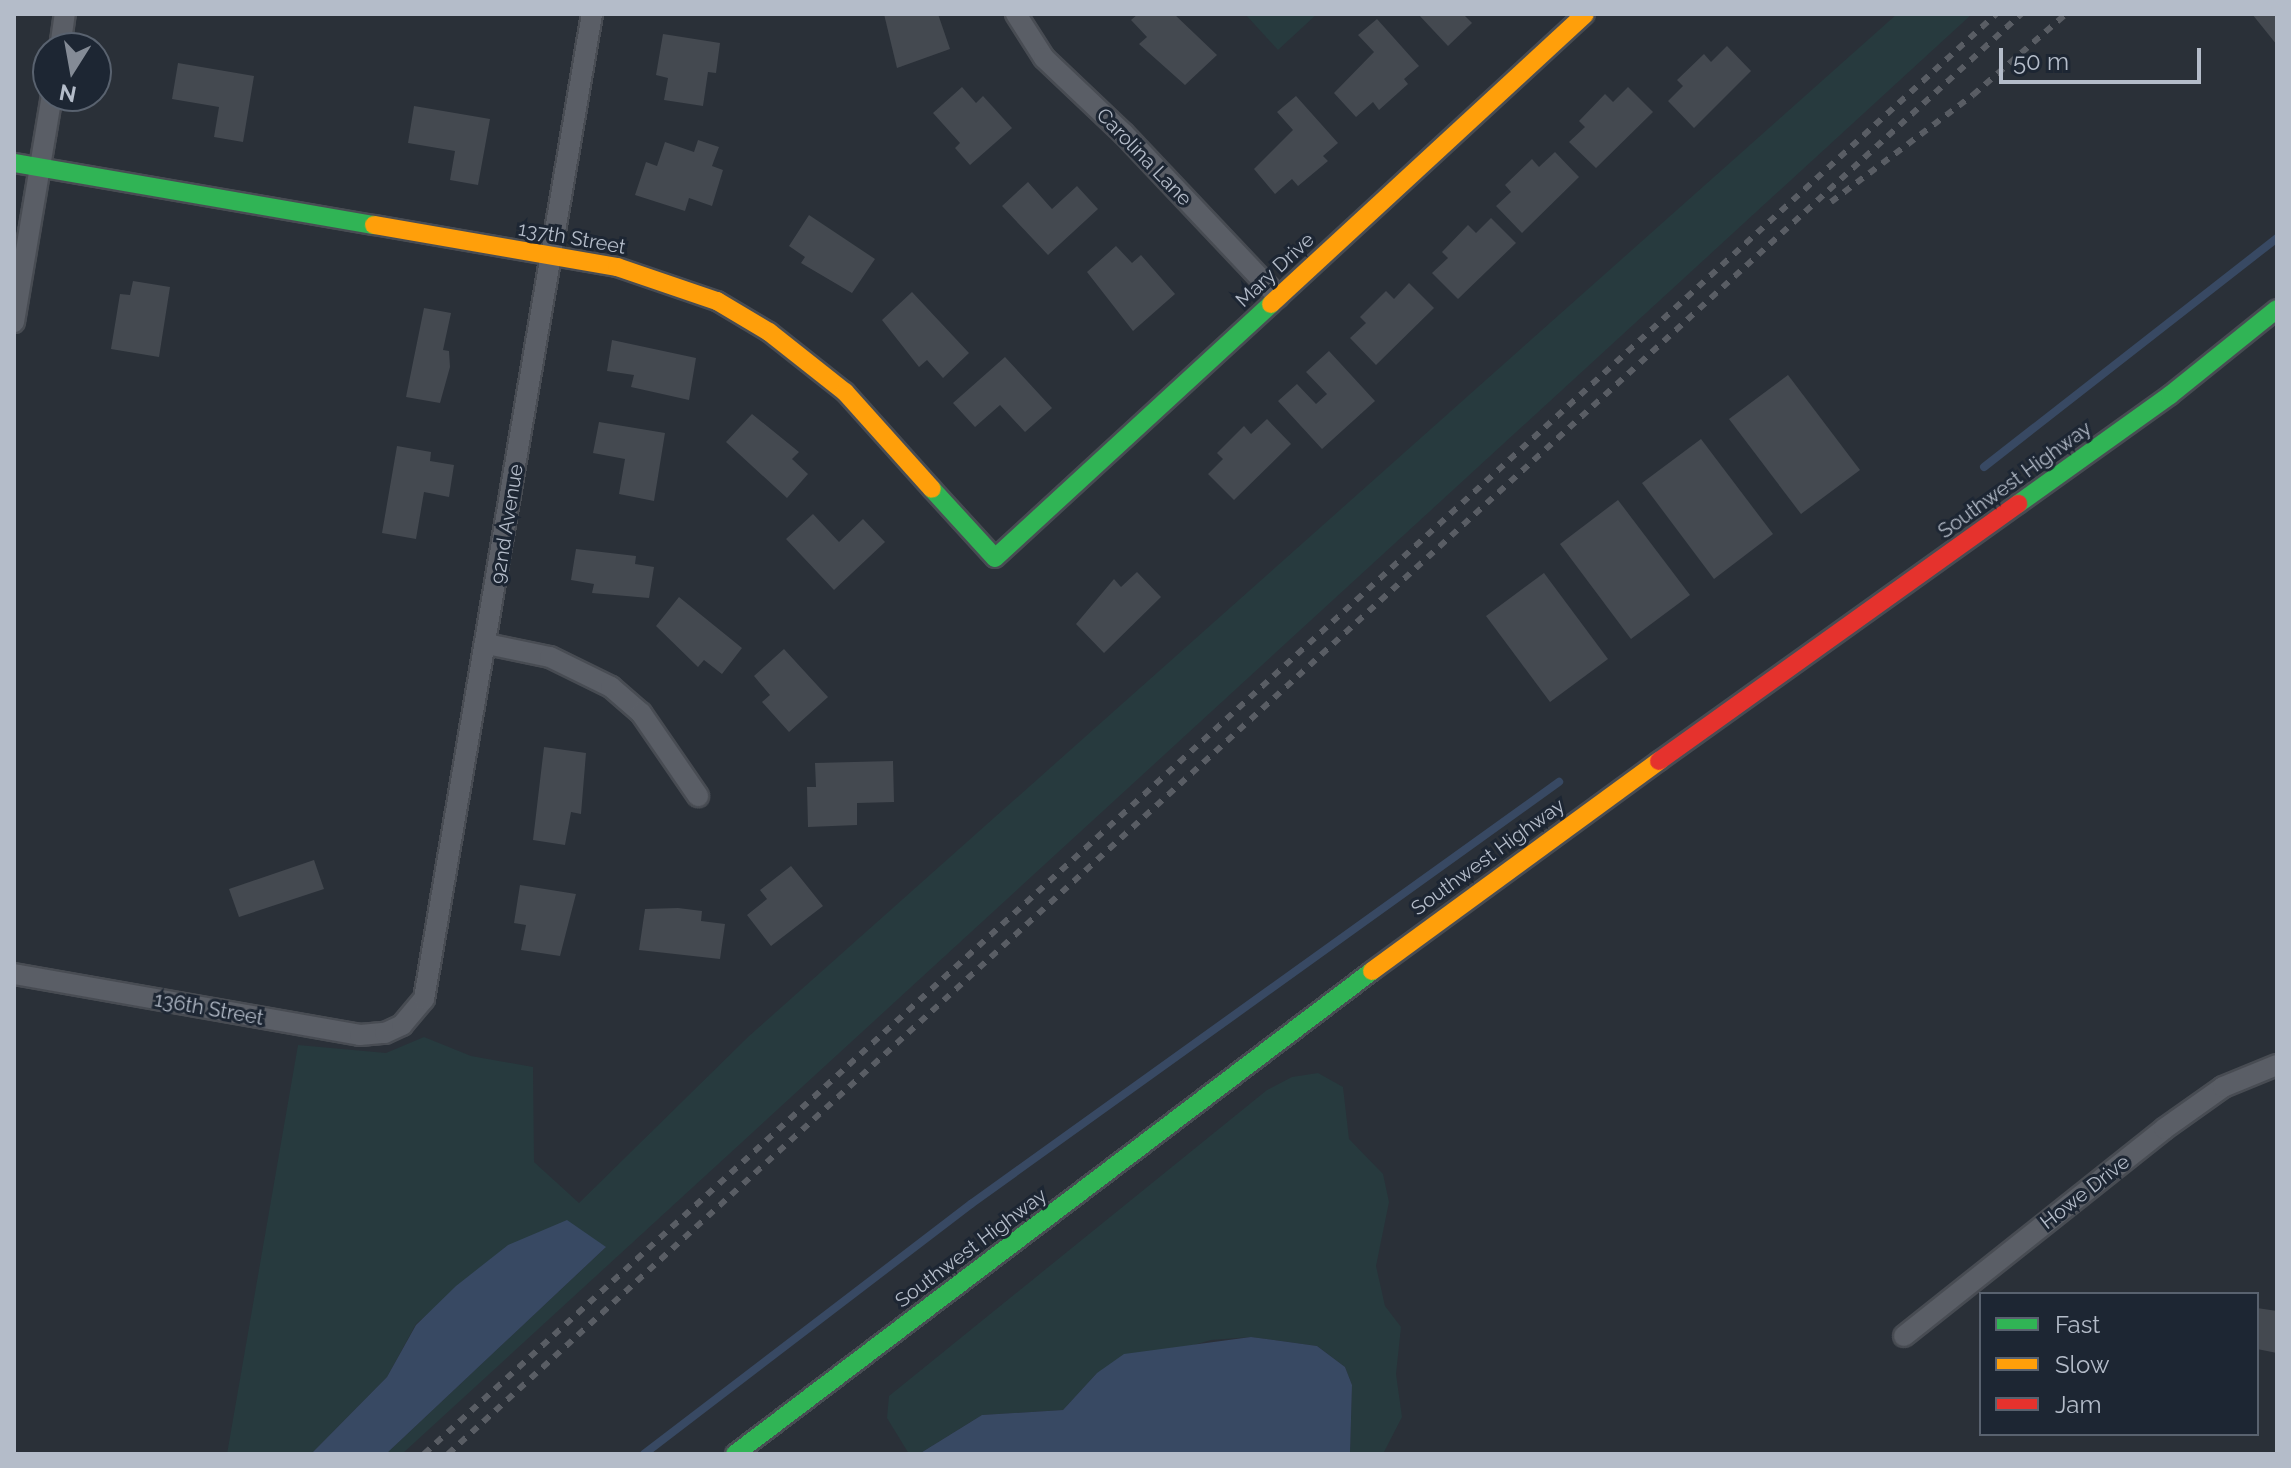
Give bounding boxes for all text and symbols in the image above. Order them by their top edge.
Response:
north arrow [32,32,112,112]
scale bar [2003,32,2205,82]
text: 50 m [2013,47,2069,76]
text: N [57,79,79,108]
street label: Carolina Lane [1091,103,1197,211]
street label: 137th Street [516,217,628,259]
street label: Mary Drive [1231,227,1319,313]
street label: Southwest Highway [1934,416,2096,544]
street label: 92nd Avenue [486,462,528,586]
street label: Southwest Highway [1407,793,1569,921]
street label: 136th Street [153,988,265,1030]
street label: Howe Drive [2036,1150,2134,1234]
street label: Southwest Highway [891,1183,1051,1313]
legend [1979,1292,2259,1436]
text: Fast [2055,1310,2100,1339]
text: Slow [2055,1350,2109,1379]
text: Jam [2055,1390,2101,1419]

